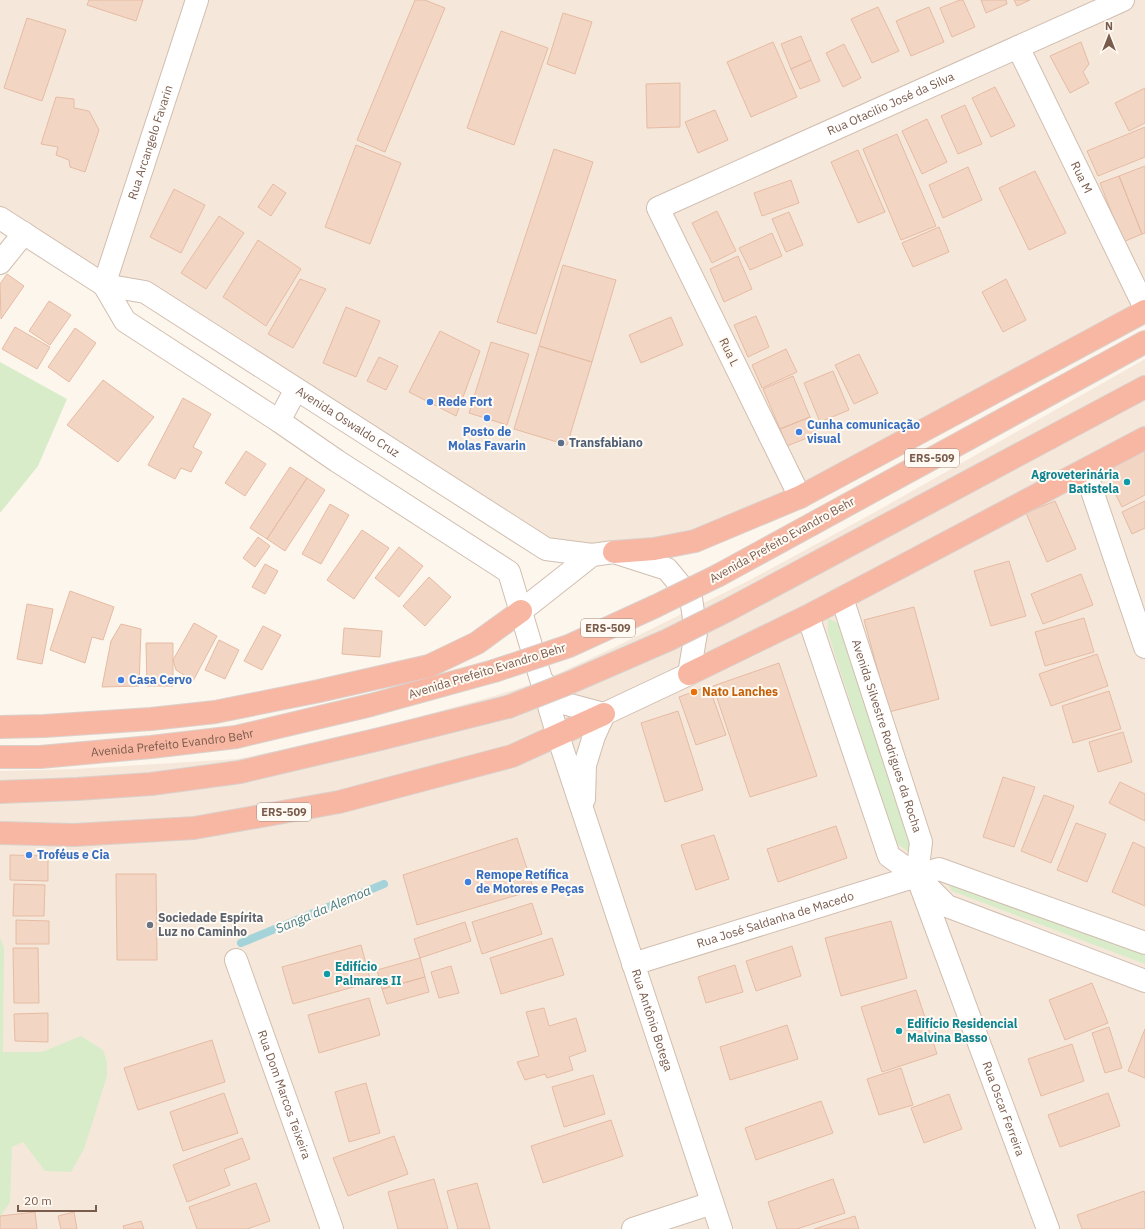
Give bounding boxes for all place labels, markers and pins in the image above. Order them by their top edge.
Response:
place label: Rede Fort [438,394,493,409]
marker: Rede Fort [425,397,435,407]
marker: Posto de Molas Favarin [482,413,492,423]
place label: Cunha comunicação visual [807,417,920,446]
place label: Posto de Molas Favarin [448,424,526,453]
marker: Cunha comunicação visual [794,427,804,437]
place label: Transfabiano [569,435,643,450]
marker: Transfabiano [556,438,566,448]
place label: Agroveterinária Batistela [1031,467,1119,496]
marker: Agroveterinária Batistela [1122,477,1132,487]
place label: Casa Cervo [129,672,192,687]
marker: Casa Cervo [116,675,126,685]
place label: Nato Lanches [702,684,778,699]
marker: Nato Lanches [689,687,699,697]
place label: Troféus e Cia [37,847,110,862]
marker: Troféus e Cia [24,850,34,860]
place label: Remope Retífica de Motores e Peças [476,867,584,896]
marker: Remope Retífica de Motores e Peças [463,877,473,887]
place label: Sociedade Espírita Luz no Caminho [158,910,264,939]
marker: Sociedade Espírita Luz no Caminho [145,920,155,930]
place label: Edifício Palmares II [335,959,402,988]
marker: Edifício Palmares II [322,969,332,979]
place label: Edifício Residencial Malvina Basso [907,1016,1018,1045]
marker: Edifício Residencial Malvina Basso [894,1026,904,1036]

